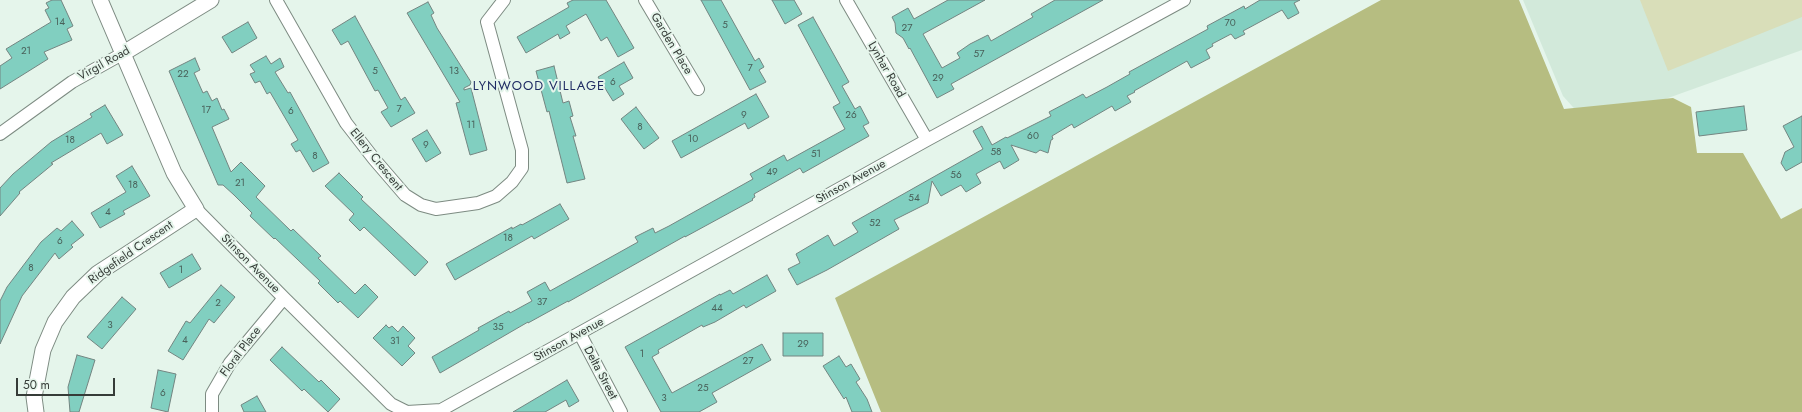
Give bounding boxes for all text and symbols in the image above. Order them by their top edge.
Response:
street label: Garden Place [647,11,695,77]
house number: 14 [55,17,65,29]
house number: 70 [1224,18,1236,30]
house number: 5 [722,20,728,32]
house number: 27 [902,23,912,35]
street label: Lynhar Road [864,40,908,100]
street label: Virgil Road [76,44,132,84]
house number: 21 [21,46,31,58]
house number: 57 [974,49,984,61]
house number: 7 [747,63,753,75]
house number: 5 [372,66,378,78]
house number: 13 [449,66,459,78]
house number: 22 [177,69,189,81]
house number: 29 [932,73,944,85]
house number: 6 [610,77,616,89]
district label: LYNWOOD VILLAGE [473,79,605,95]
house number: 7 [396,104,402,116]
house number: 17 [201,105,211,117]
house number: 6 [288,106,294,118]
house number: 9 [741,110,747,122]
house number: 26 [845,110,857,122]
house number: 11 [467,120,475,132]
house number: 8 [637,122,643,134]
street label: Ellery Crescent [347,126,405,194]
house number: 60 [1027,131,1039,143]
house number: 10 [688,134,698,146]
house number: 18 [65,135,75,147]
house number: 9 [423,140,429,152]
house number: 58 [990,147,1002,159]
house number: 51 [811,149,821,161]
house number: 8 [312,151,318,163]
street label: Stinson Avenue [814,157,888,207]
house number: 49 [766,167,778,179]
house number: 56 [950,170,962,182]
house number: 21 [235,178,245,190]
house number: 18 [128,180,138,192]
house number: 54 [908,193,920,205]
house number: 4 [105,207,111,219]
street label: Ridgefield Crescent [86,218,176,288]
house number: 52 [869,218,881,230]
street label: Stinson Avenue [217,231,283,297]
house number: 18 [503,233,513,245]
house number: 6 [57,236,63,248]
house number: 8 [28,263,34,275]
house number: 1 [179,265,183,277]
house number: 37 [537,297,547,309]
house number: 2 [215,298,221,310]
house number: 44 [711,303,723,315]
street label: Stinson Avenue [532,315,606,365]
house number: 3 [107,320,113,332]
house number: 35 [492,322,504,334]
street label: Floral Place [218,324,264,380]
house number: 4 [182,335,188,347]
house number: 31 [390,336,400,348]
house number: 29 [797,339,809,351]
street label: Delta Street [580,344,620,402]
house number: 1 [640,349,644,361]
house number: 27 [743,356,753,368]
scale bar [18,370,117,396]
text: 50 m [23,376,50,394]
house number: 25 [697,383,709,395]
house number: 6 [160,388,166,400]
house number: 3 [661,393,667,405]

